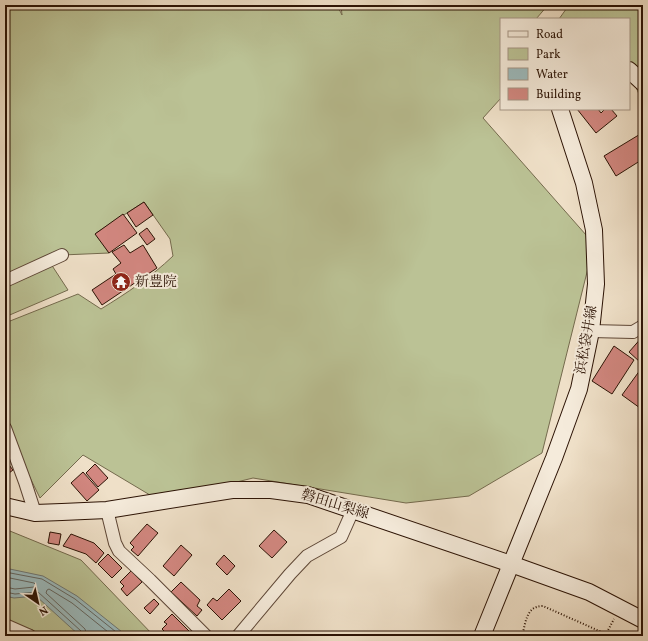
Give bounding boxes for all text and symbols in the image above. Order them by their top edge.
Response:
legend [500,18,630,110]
text: Road [536,27,563,43]
text: Park [536,47,561,63]
text: Water [536,67,568,83]
text: Building [536,87,581,103]
temple icon: 新豊院 [110,271,132,293]
place label: 新豊院 [135,273,177,292]
street label: 浜松袋井線 [572,304,602,376]
street label: 磐田山梨線 [299,486,371,524]
north arrow [18,583,58,623]
text: N [35,602,50,619]

